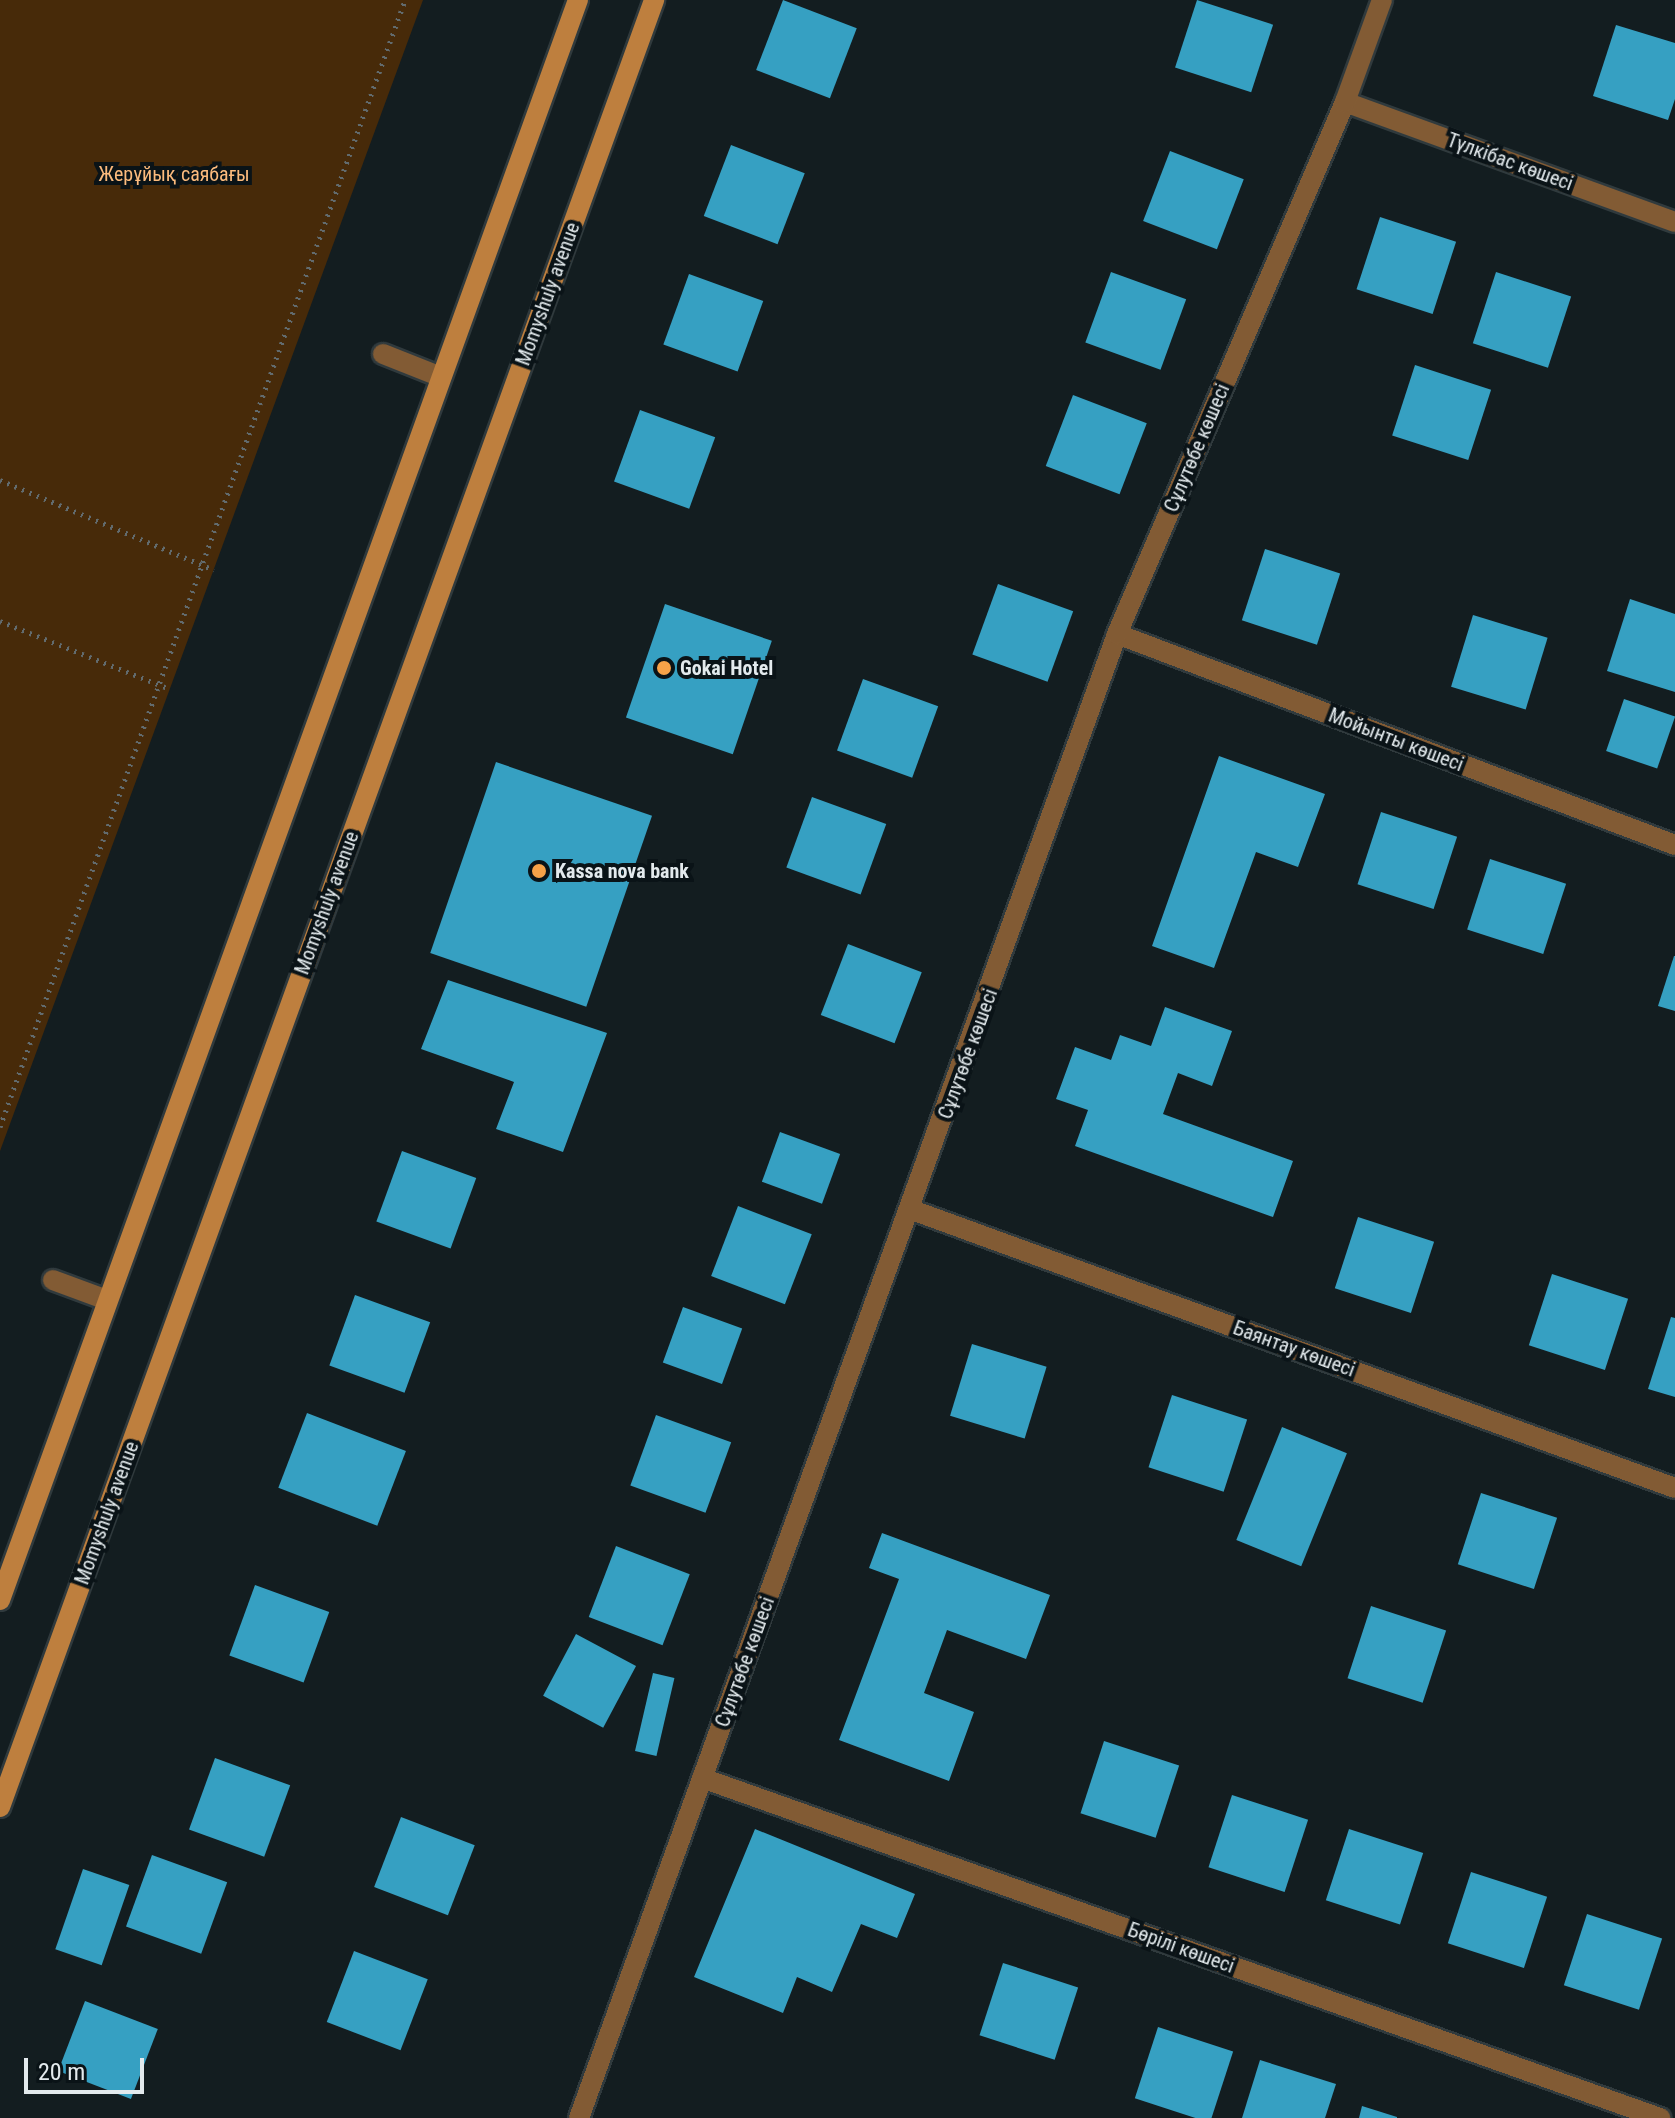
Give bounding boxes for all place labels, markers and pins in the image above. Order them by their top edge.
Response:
place label: Gokai Hotel [680,656,773,680]
marker: Gokai Hotel [655,659,673,677]
place label: Kassa nova bank [555,859,689,883]
marker: Kassa nova bank [530,862,548,880]

